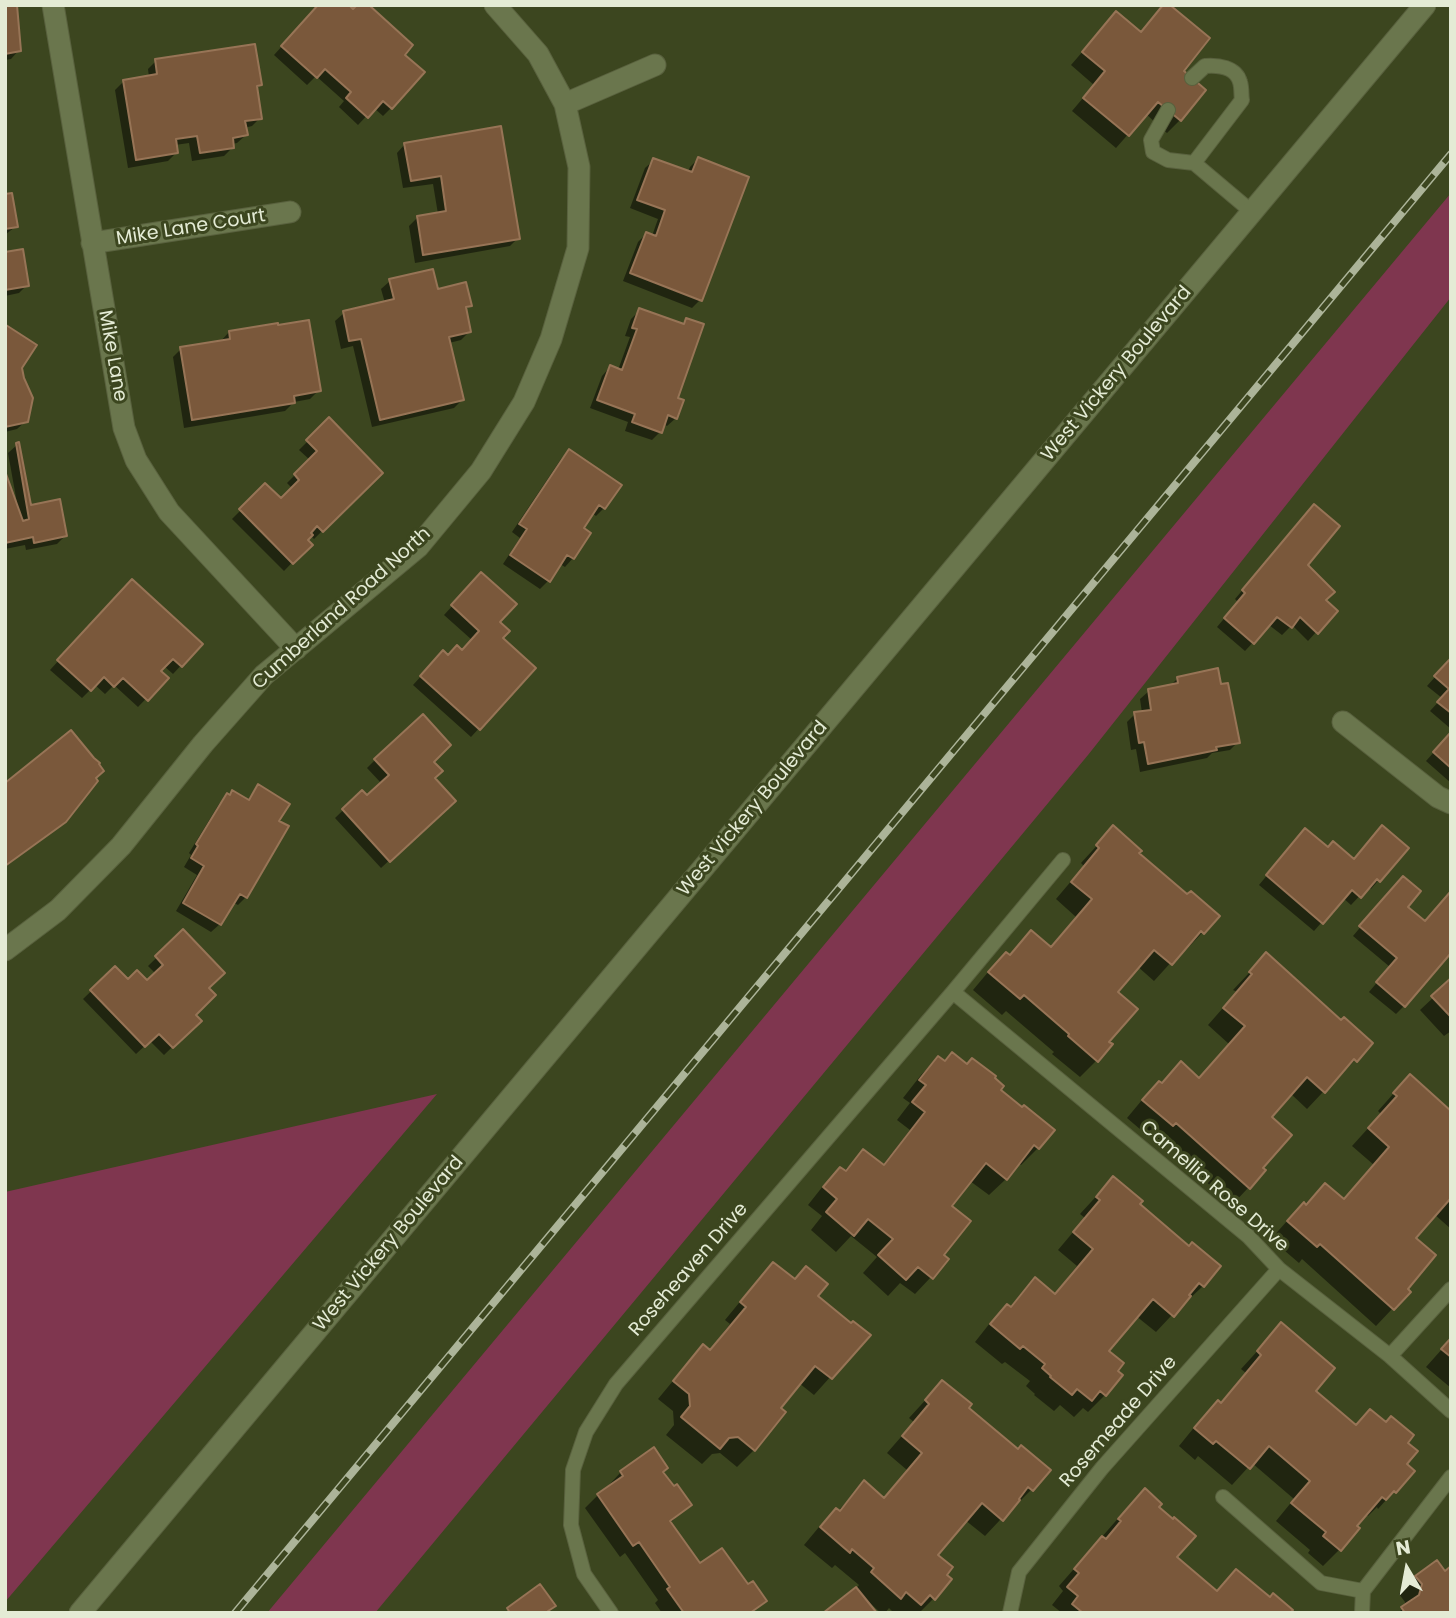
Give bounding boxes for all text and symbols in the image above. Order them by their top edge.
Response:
street label: Mike Lane Court [115,205,267,251]
street label: West Vickery Boulevard [1037,282,1197,466]
street label: Mike Lane [93,308,131,404]
street label: Cumberland Road North [248,523,436,695]
street label: West Vickery Boulevard [673,717,833,901]
street label: Camellia Rose Drive [1135,1116,1293,1258]
street label: West Vickery Boulevard [309,1152,469,1336]
street label: Roseheaven Drive [625,1199,753,1341]
street label: Rosemeade Drive [1056,1352,1182,1492]
text: N [1394,1533,1413,1562]
north arrow [1372,1534,1442,1604]

